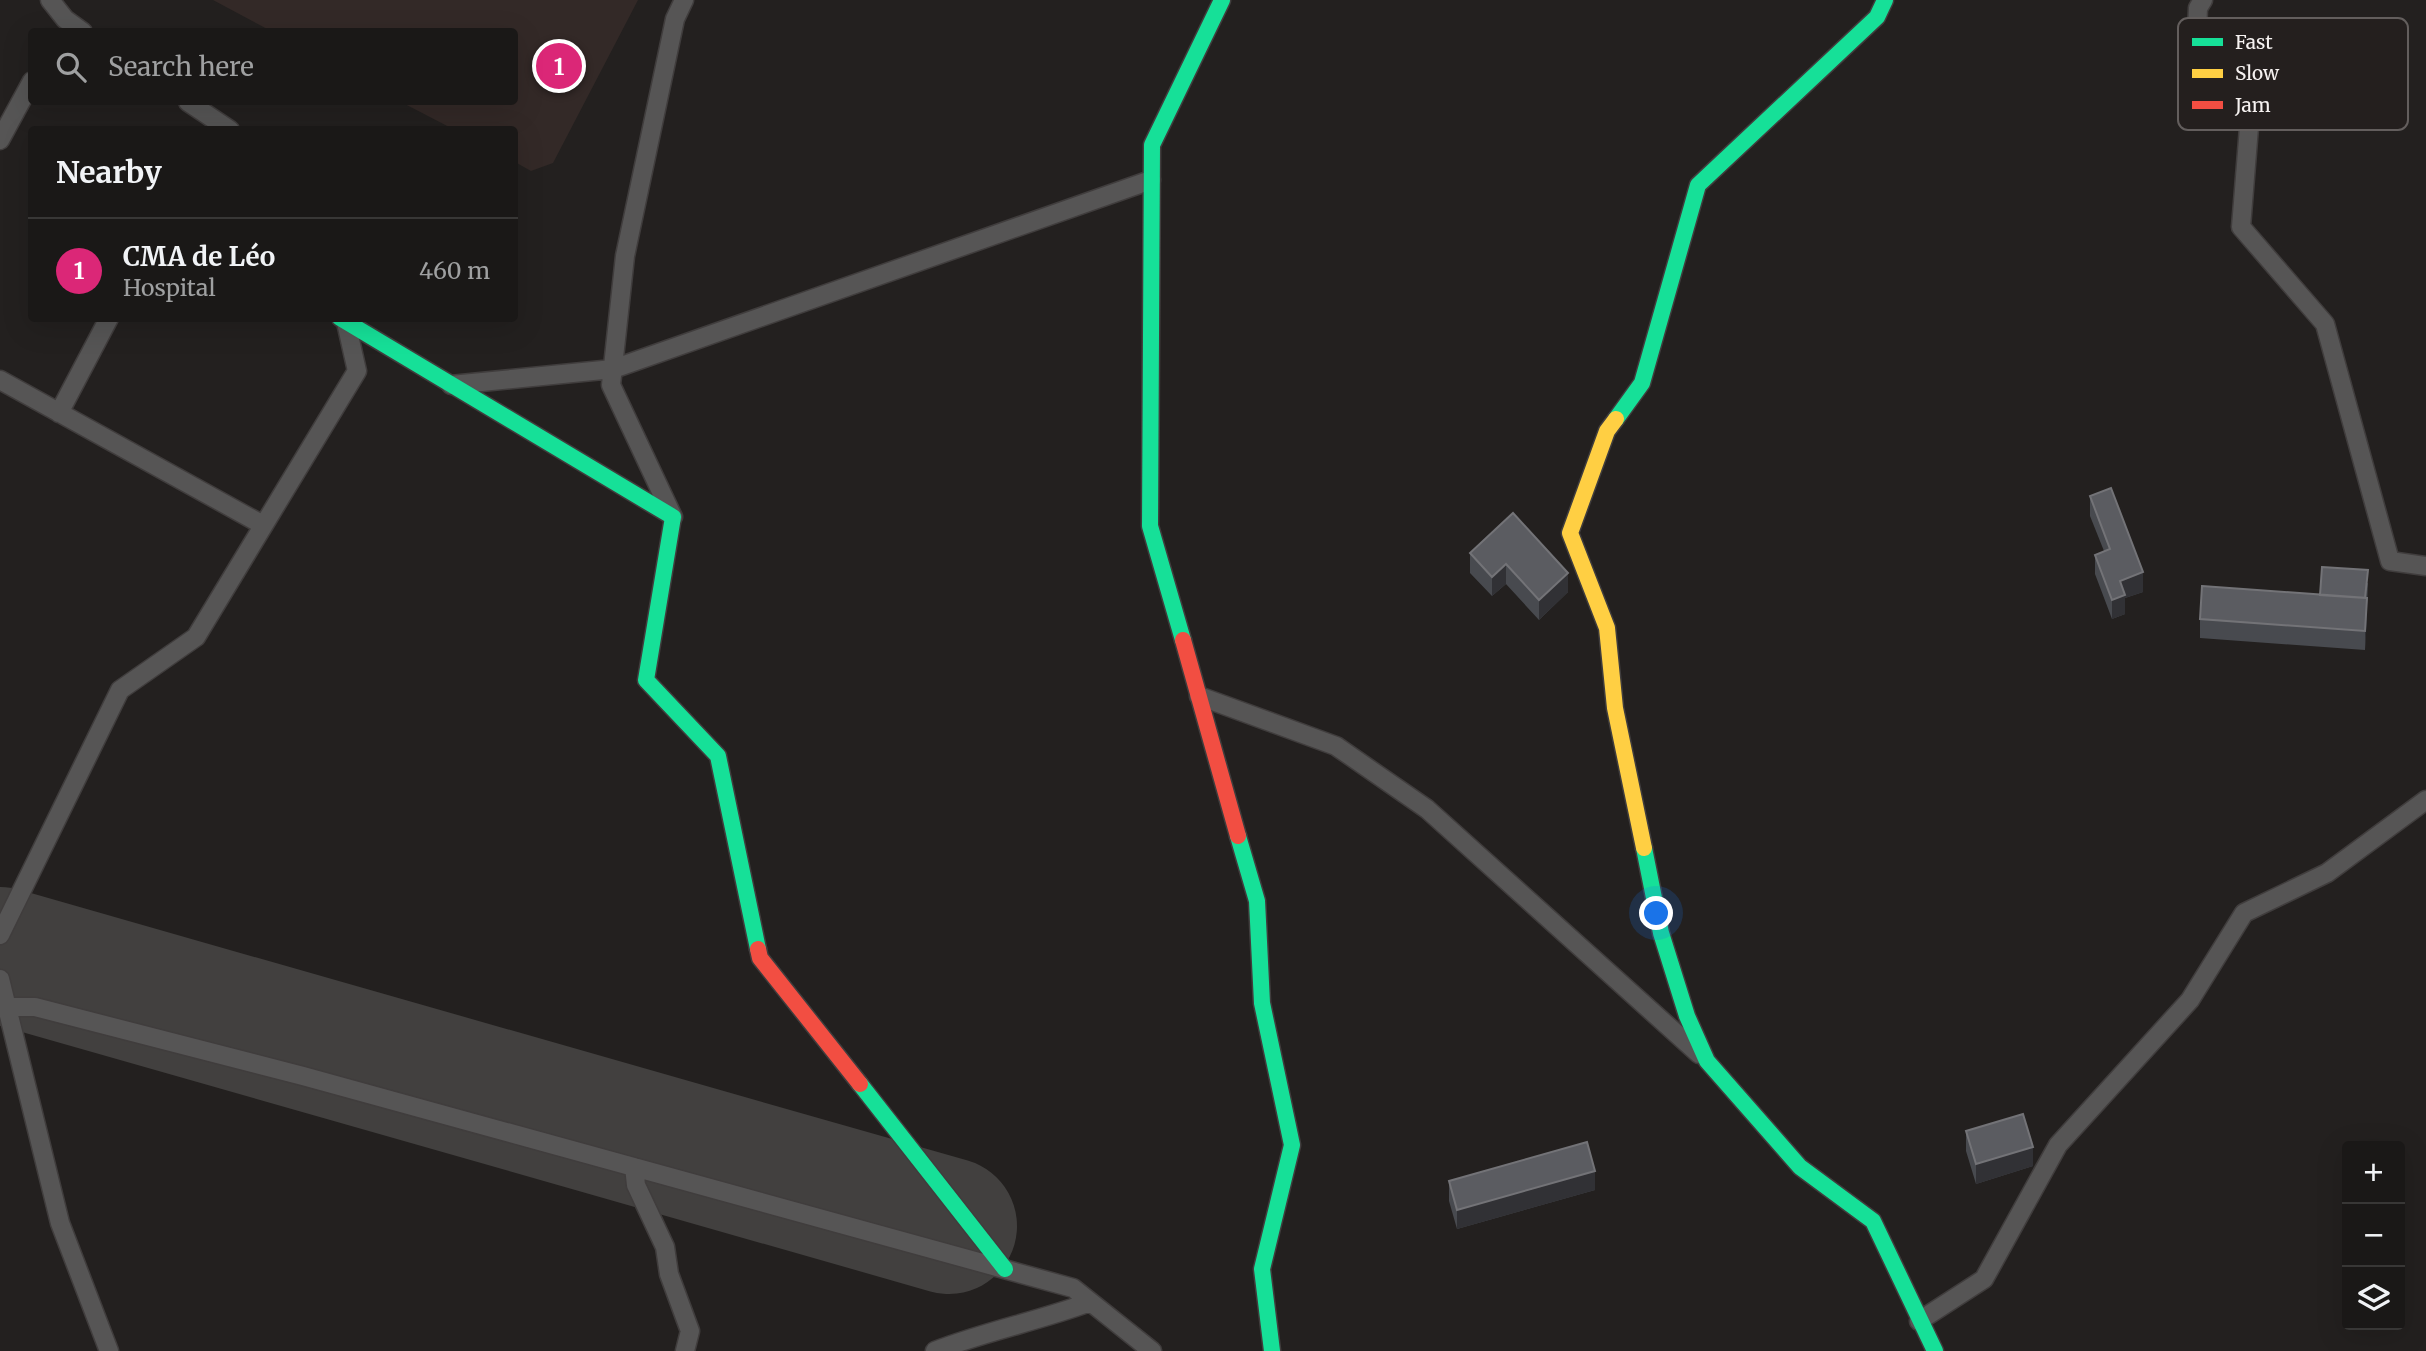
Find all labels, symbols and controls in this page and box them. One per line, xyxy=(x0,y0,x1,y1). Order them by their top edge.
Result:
legend xyxy=(2178,18,2408,130)
search box xyxy=(28,28,518,105)
text: Fast xyxy=(2235,30,2273,54)
pin: 1 xyxy=(536,40,582,92)
icon: search xyxy=(52,48,90,86)
text: Search here xyxy=(108,50,254,83)
text: Slow xyxy=(2235,61,2280,85)
text: Jam xyxy=(2234,93,2271,117)
text: Nearby xyxy=(56,153,162,191)
text: CMA de Léo xyxy=(123,240,275,273)
text: 1 xyxy=(74,256,84,285)
text: 460 m xyxy=(419,256,490,285)
text: Hospital xyxy=(123,273,216,302)
your location xyxy=(1639,896,1673,930)
map controls xyxy=(2342,1141,2405,1330)
button: + xyxy=(2342,1141,2405,1204)
button: − xyxy=(2342,1204,2405,1267)
button: layers xyxy=(2342,1267,2405,1330)

